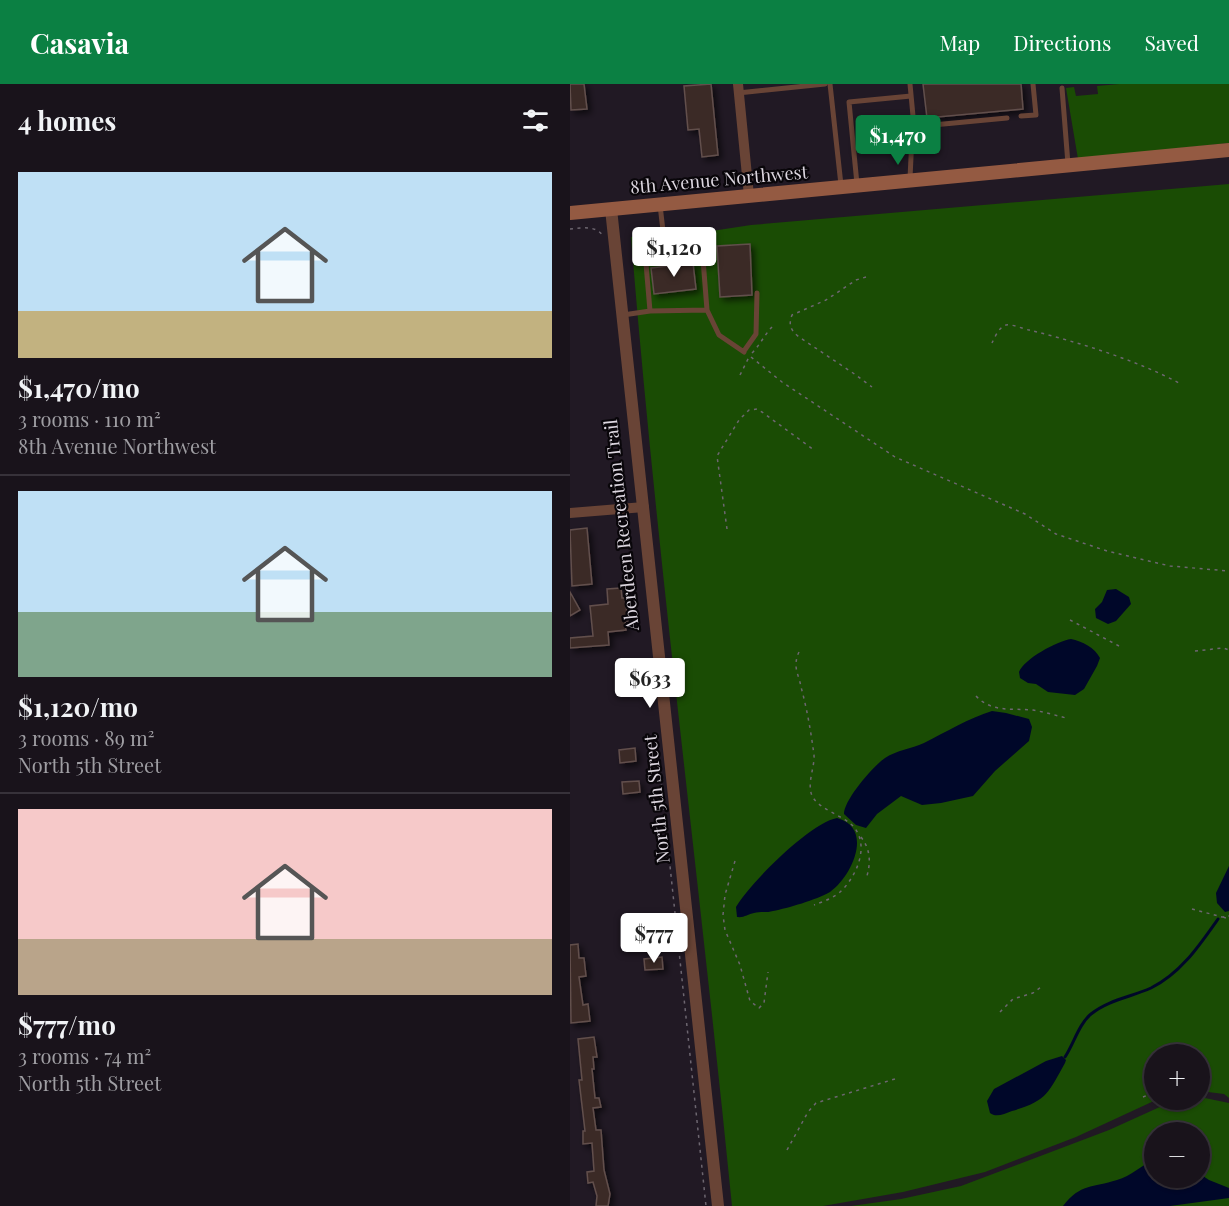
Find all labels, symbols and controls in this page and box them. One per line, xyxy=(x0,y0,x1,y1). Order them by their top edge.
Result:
text: Casavia xyxy=(30,24,129,61)
text: Map xyxy=(939,28,980,56)
text: Directions xyxy=(1013,28,1111,56)
text: Saved xyxy=(1144,28,1199,56)
text: 4 homes xyxy=(18,103,116,138)
icon: filters xyxy=(519,104,552,137)
pin: $1,470 xyxy=(849,115,947,166)
text: $1,470 xyxy=(870,121,926,148)
street label: 8th Avenue Northwest xyxy=(629,159,809,199)
icon: home xyxy=(231,211,339,319)
pin: $1,120 xyxy=(625,227,723,278)
text: $1,120 xyxy=(646,233,702,260)
text: $1,470/mo xyxy=(18,370,140,405)
text: 3 rooms · 110 m² xyxy=(18,405,161,432)
street label: Aberdeen Recreation Trail xyxy=(598,418,644,633)
text: 8th Avenue Northwest xyxy=(18,432,216,459)
icon: home xyxy=(231,530,339,638)
pin: $633 xyxy=(614,658,686,709)
text: $633 xyxy=(629,664,671,691)
text: $1,120/mo xyxy=(18,689,138,724)
text: 3 rooms · 89 m² xyxy=(18,724,154,751)
street label: North 5th Street xyxy=(637,733,675,864)
text: North 5th Street xyxy=(18,751,161,778)
icon: home xyxy=(231,848,339,956)
pin: $777 xyxy=(618,913,690,964)
text: $777 xyxy=(635,919,673,946)
text: $777/mo xyxy=(18,1007,116,1042)
text: 3 rooms · 74 m² xyxy=(18,1042,151,1069)
map controls xyxy=(1144,1044,1210,1188)
button: + xyxy=(1144,1044,1210,1110)
text: North 5th Street xyxy=(18,1069,161,1096)
button: − xyxy=(1144,1122,1210,1188)

